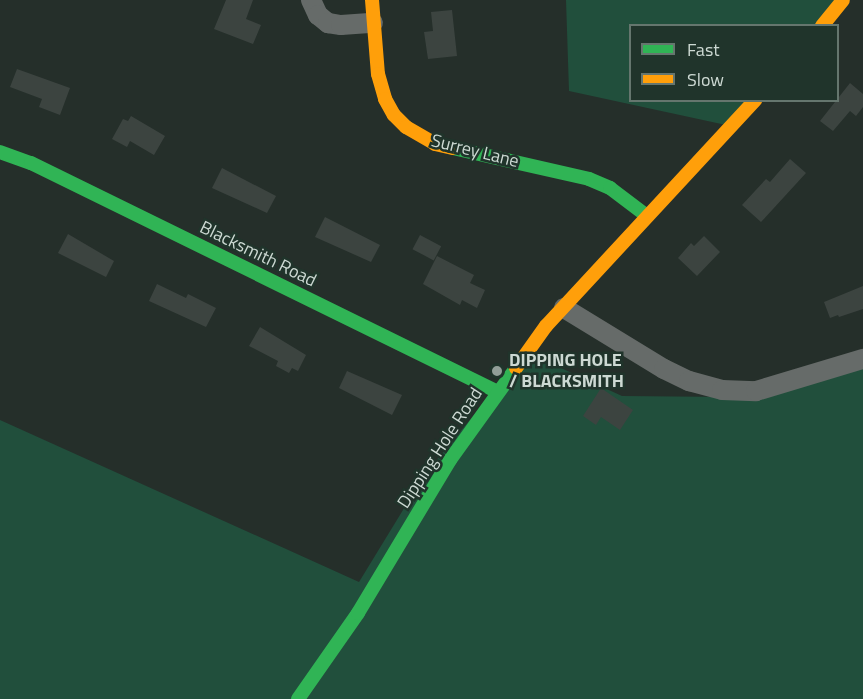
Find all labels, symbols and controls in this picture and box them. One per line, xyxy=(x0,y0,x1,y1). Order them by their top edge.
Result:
legend xyxy=(629,24,839,102)
text: Fast xyxy=(687,36,720,63)
text: Slow xyxy=(687,66,724,93)
street label: Surrey Lane xyxy=(429,130,521,172)
street label: Blacksmith Road xyxy=(196,216,320,292)
place label: DIPPING HOLE / BLACKSMITH xyxy=(509,350,624,392)
marker: DIPPING HOLE / BLACKSMITH xyxy=(490,364,504,378)
street label: Dipping Hole Road xyxy=(393,384,487,512)

